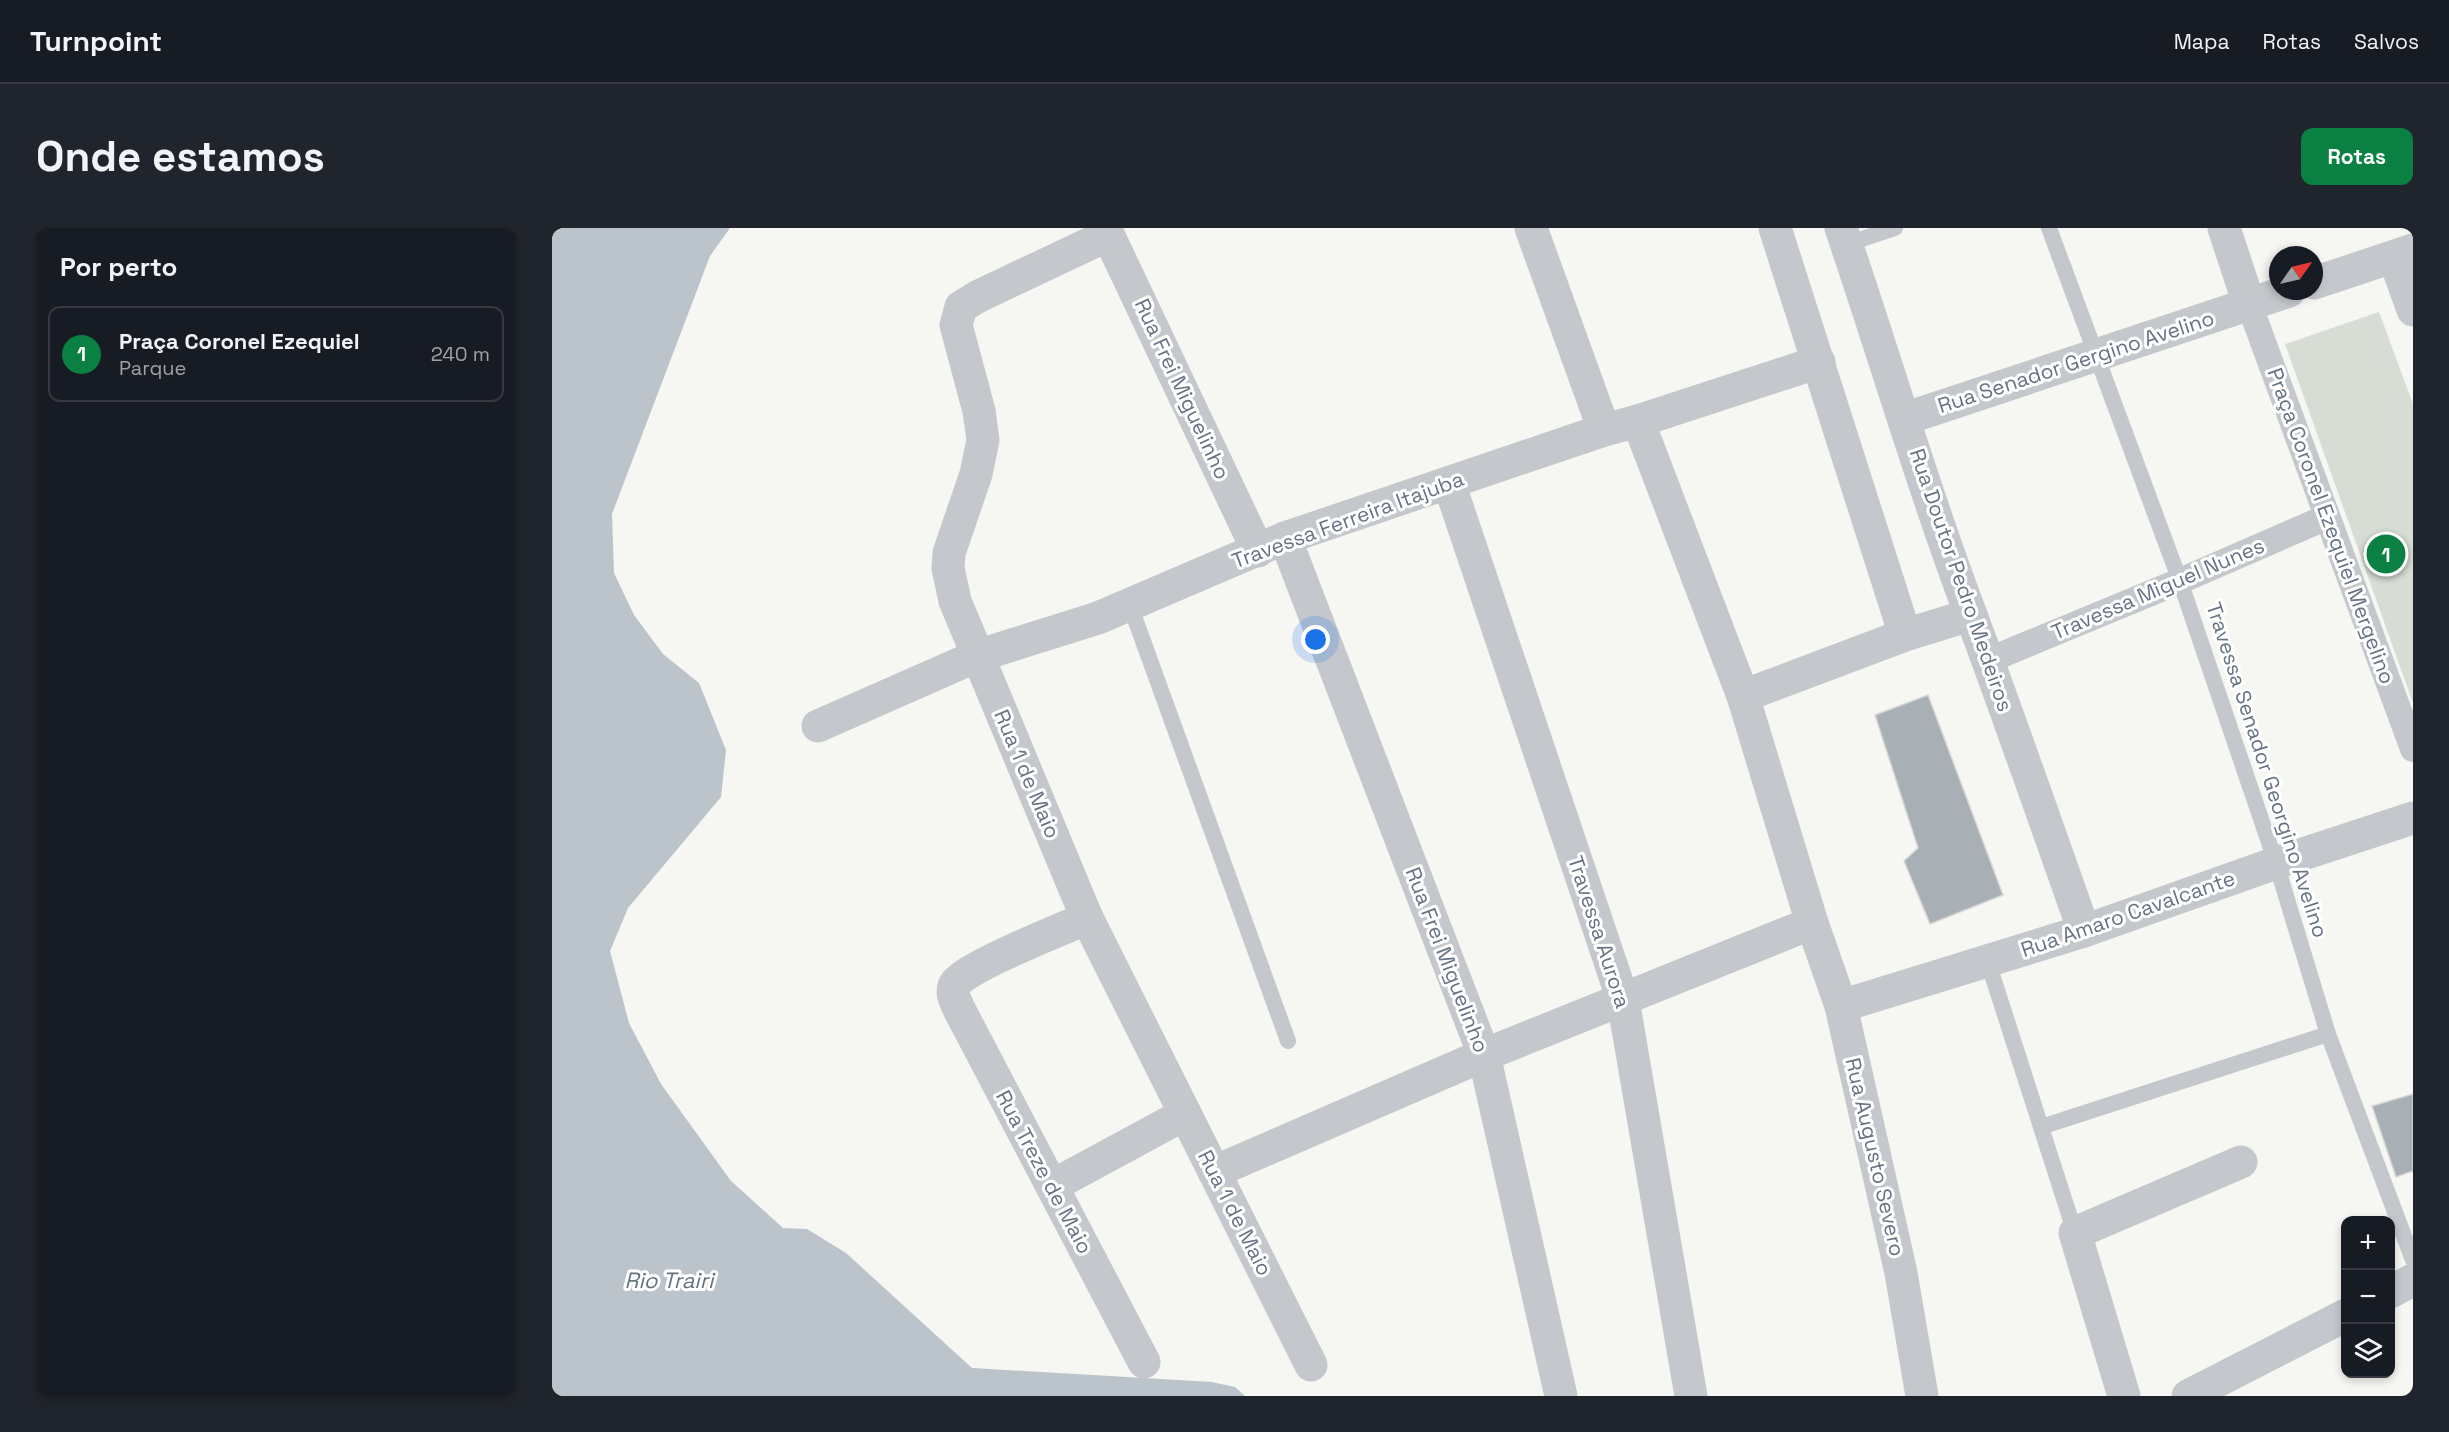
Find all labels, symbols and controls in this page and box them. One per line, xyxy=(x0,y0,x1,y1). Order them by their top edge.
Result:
text: Turnpoint xyxy=(30,23,162,59)
text: Mapa xyxy=(2174,28,2229,55)
text: Rotas xyxy=(2262,28,2321,55)
text: Salvos xyxy=(2354,28,2419,55)
button: Rotas xyxy=(2301,128,2413,185)
text: Onde estamos xyxy=(36,130,325,183)
north arrow xyxy=(2269,246,2323,300)
text: Por perto xyxy=(60,250,177,284)
street label: Rua Frei Miguelinho xyxy=(1129,294,1236,484)
street label: Rua Senador Gergino Avelino xyxy=(1934,304,2217,419)
text: Praça Coronel Ezequiel xyxy=(119,327,360,355)
text: 1 xyxy=(77,341,86,367)
text: 240 m xyxy=(431,341,490,367)
text: Parque xyxy=(119,355,186,381)
street label: Praça Coronel Ezequiel Mergelino xyxy=(2262,364,2401,688)
street label: Rua Doutor Pedro Medeiros xyxy=(1904,445,2019,715)
street label: Travessa Ferreira Itajuba xyxy=(1228,465,1467,574)
street label: Travessa Miguel Nunes xyxy=(2047,531,2268,646)
pin: 1 xyxy=(2366,532,2406,576)
street label: Travessa Senador Georgino Avelino xyxy=(2200,599,2335,941)
your location xyxy=(1301,625,1330,654)
street label: Rua 1 de Maio xyxy=(988,705,1067,842)
street label: Travessa Aurora xyxy=(1562,852,1637,1011)
street label: Rua Frei Miguelinho xyxy=(1400,863,1495,1056)
street label: Rua Amaro Cavalcante xyxy=(2017,864,2238,963)
street label: Rua Augusto Severo xyxy=(1840,1055,1911,1259)
street label: Rua Treze de Maio xyxy=(990,1085,1099,1258)
street label: Rua 1 de Maio xyxy=(1192,1145,1279,1280)
map controls xyxy=(2341,1216,2395,1378)
button: + xyxy=(2341,1216,2395,1270)
water label: Rio Trairi xyxy=(625,1266,716,1294)
button: − xyxy=(2341,1270,2395,1324)
button: layers xyxy=(2341,1324,2395,1378)

